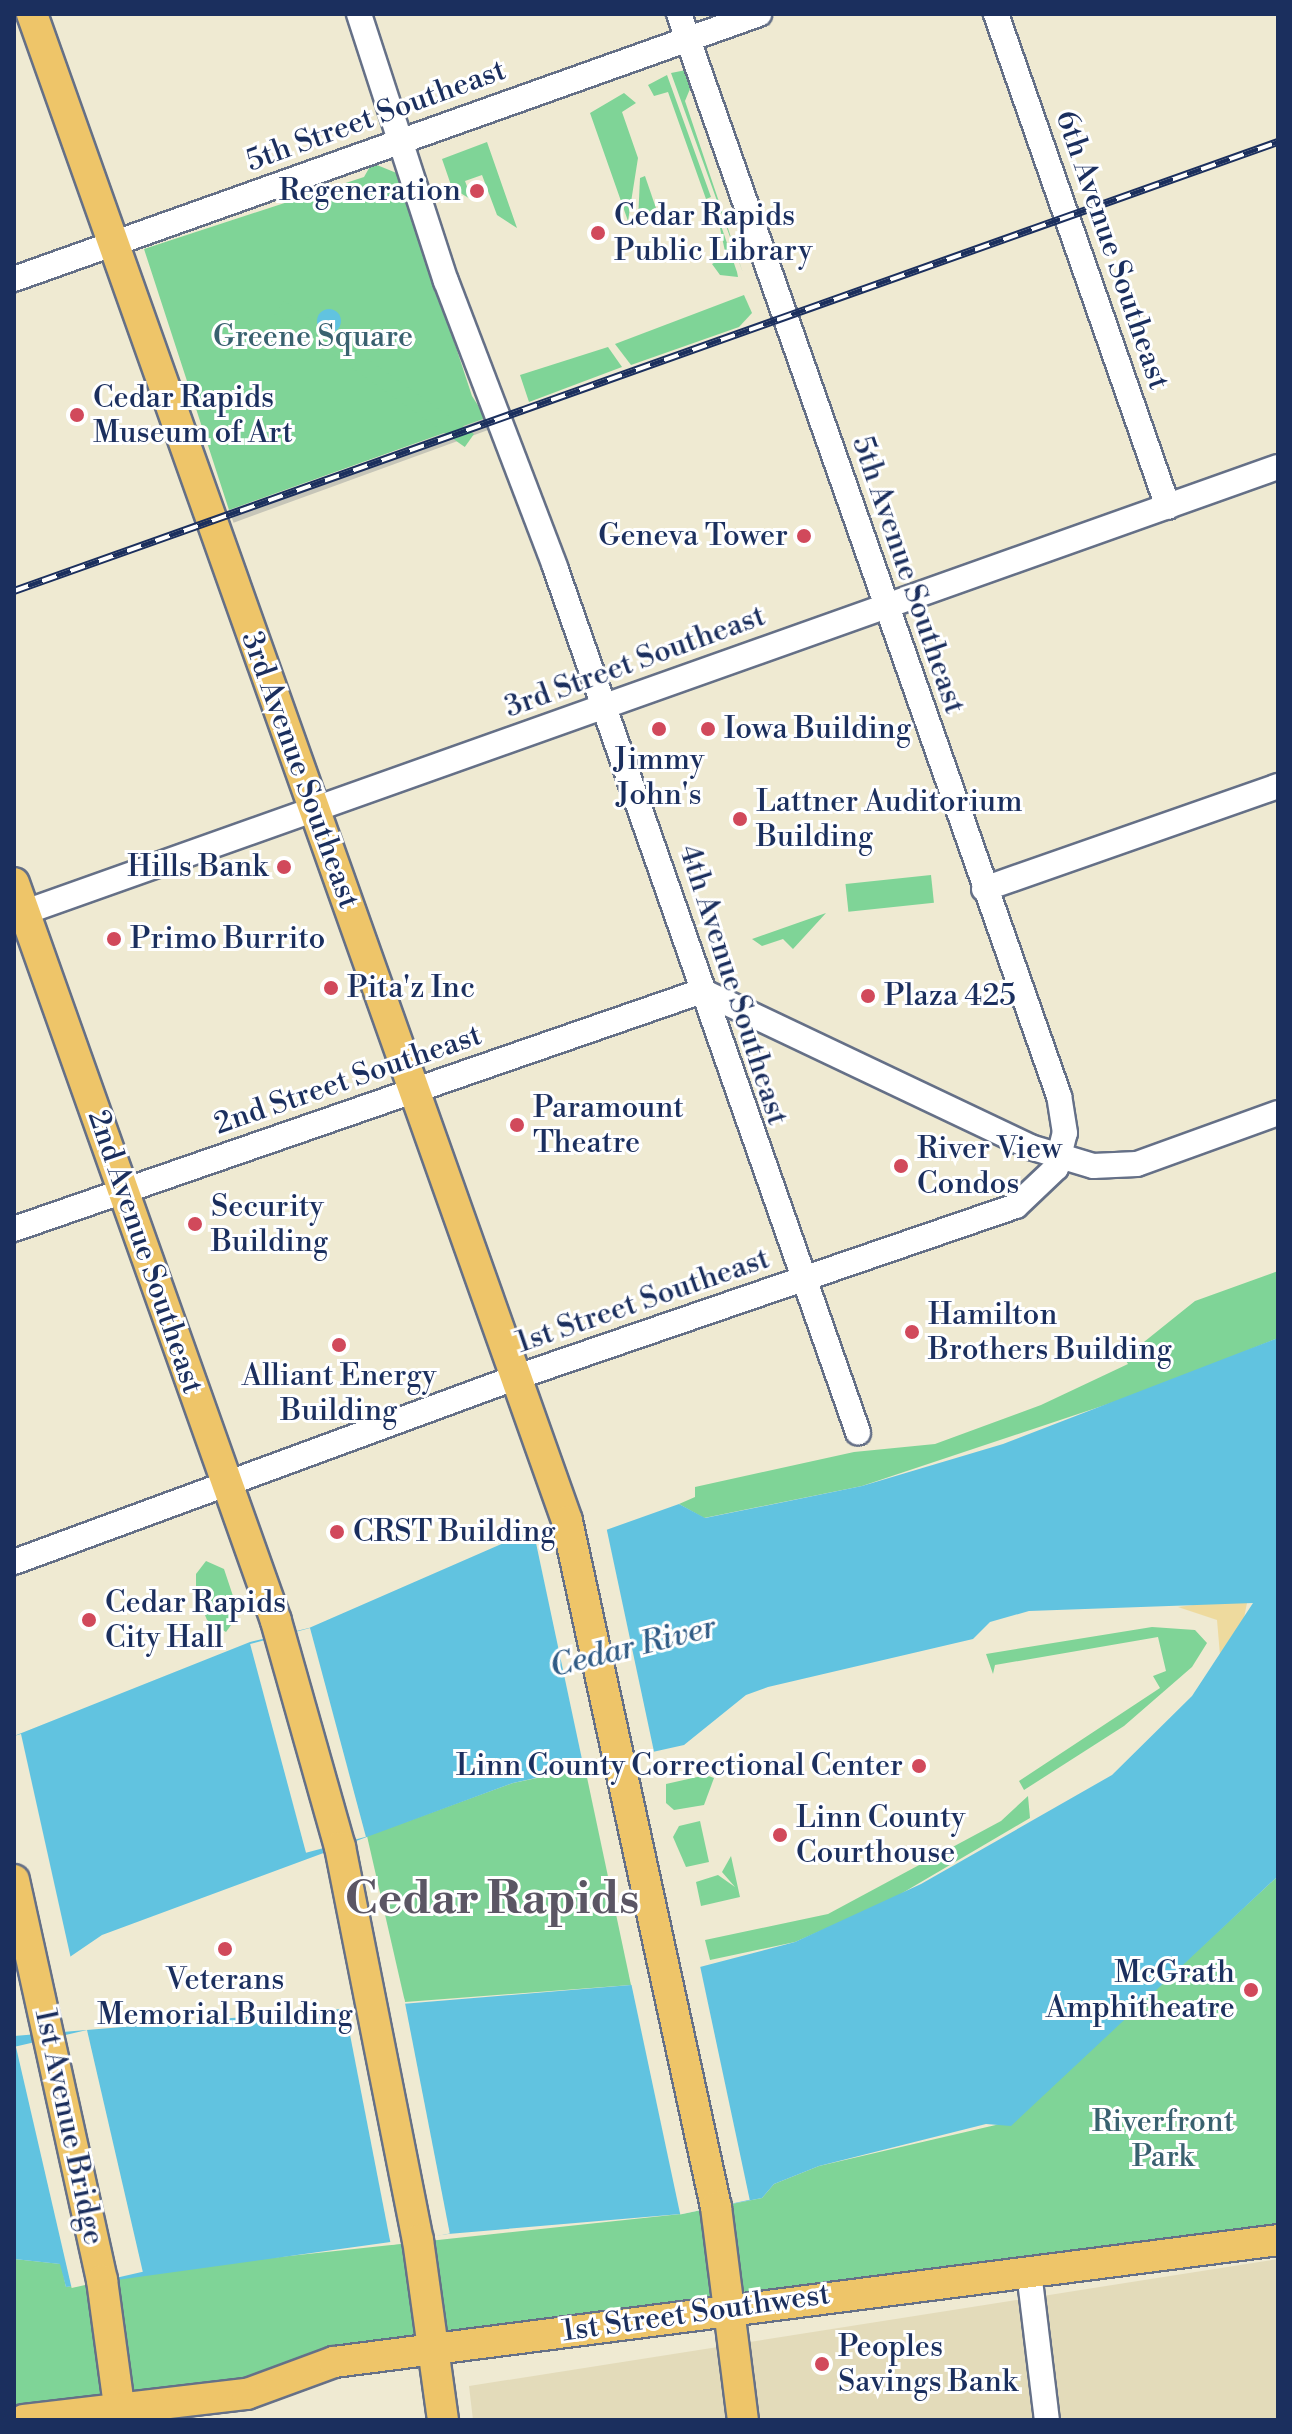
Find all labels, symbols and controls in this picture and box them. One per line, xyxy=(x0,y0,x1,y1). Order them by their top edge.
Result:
street label: 5th Street Southeast xyxy=(241,52,511,180)
street label: 6th Avenue Southeast xyxy=(1047,106,1177,394)
place label: Regeneration xyxy=(279,173,461,209)
marker: Regeneration xyxy=(468,182,486,200)
place label: Cedar Rapids Public Library xyxy=(614,198,813,268)
marker: Cedar Rapids Public Library xyxy=(589,224,607,242)
park label: Greene Square xyxy=(213,319,413,355)
place label: Cedar Rapids Museum of Art xyxy=(93,380,293,450)
marker: Cedar Rapids Museum of Art xyxy=(68,406,86,424)
street label: 5th Avenue Southeast xyxy=(844,432,972,718)
place label: Geneva Tower xyxy=(598,518,788,554)
marker: Geneva Tower xyxy=(795,527,813,545)
street label: 3rd Street Southeast xyxy=(500,598,770,726)
street label: 3rd Avenue Southeast xyxy=(233,627,367,913)
place label: Iowa Building xyxy=(724,711,911,747)
marker: Jimmy John's xyxy=(650,720,668,738)
marker: Iowa Building xyxy=(699,720,717,738)
place label: Jimmy John's xyxy=(614,742,704,812)
place label: Lattner Auditorium Building xyxy=(756,784,1022,854)
marker: Lattner Auditorium Building xyxy=(731,810,749,828)
street label: 4th Avenue Southeast xyxy=(671,840,795,1130)
place label: Hills Bank xyxy=(127,849,268,885)
marker: Hills Bank xyxy=(275,858,293,876)
place label: Primo Burrito xyxy=(130,921,325,957)
marker: Primo Burrito xyxy=(105,930,123,948)
place label: Pita'z Inc xyxy=(347,970,475,1006)
place label: Plaza 425 xyxy=(884,978,1016,1014)
marker: Pita'z Inc xyxy=(322,979,340,997)
marker: Plaza 425 xyxy=(859,987,877,1005)
street label: 2nd Street Southeast xyxy=(210,1017,486,1143)
place label: Paramount Theatre xyxy=(533,1090,684,1160)
street label: 2nd Avenue Southeast xyxy=(80,1105,210,1399)
marker: Paramount Theatre xyxy=(508,1116,526,1134)
place label: River View Condos xyxy=(917,1131,1062,1202)
marker: River View Condos xyxy=(892,1157,910,1175)
place label: Security Building xyxy=(211,1189,328,1260)
marker: Security Building xyxy=(186,1215,204,1233)
street label: 1st Street Southeast xyxy=(512,1241,774,1361)
place label: Hamilton Brothers Building xyxy=(928,1297,1172,1368)
marker: Hamilton Brothers Building xyxy=(903,1323,921,1341)
marker: Alliant Energy Building xyxy=(330,1336,348,1354)
place label: Alliant Energy Building xyxy=(242,1358,436,1428)
place label: CRST Building xyxy=(353,1514,556,1550)
marker: CRST Building xyxy=(328,1523,346,1541)
place label: Cedar Rapids City Hall xyxy=(105,1585,286,1656)
water label: Cedar River xyxy=(546,1608,720,1686)
marker: Cedar Rapids City Hall xyxy=(80,1611,98,1629)
place label: Linn County Correctional Center xyxy=(456,1748,903,1784)
marker: Linn County Correctional Center xyxy=(910,1757,928,1775)
place label: Linn County Courthouse xyxy=(796,1800,965,1870)
marker: Linn County Courthouse xyxy=(771,1826,789,1844)
district label: Cedar Rapids xyxy=(345,1871,639,1927)
marker: Veterans Memorial Building xyxy=(216,1940,234,1958)
place label: McGrath Amphitheatre xyxy=(1046,1955,1235,2026)
place label: Veterans Memorial Building xyxy=(97,1962,353,2032)
marker: McGrath Amphitheatre xyxy=(1242,1981,1260,1999)
street label: 1st Avenue Bridge xyxy=(26,2006,112,2248)
park label: Riverfront Park xyxy=(1092,2104,1234,2174)
street label: 1st Street Southwest xyxy=(560,2276,832,2350)
place label: Peoples Savings Bank xyxy=(838,2329,1018,2400)
marker: Peoples Savings Bank xyxy=(813,2355,831,2373)

